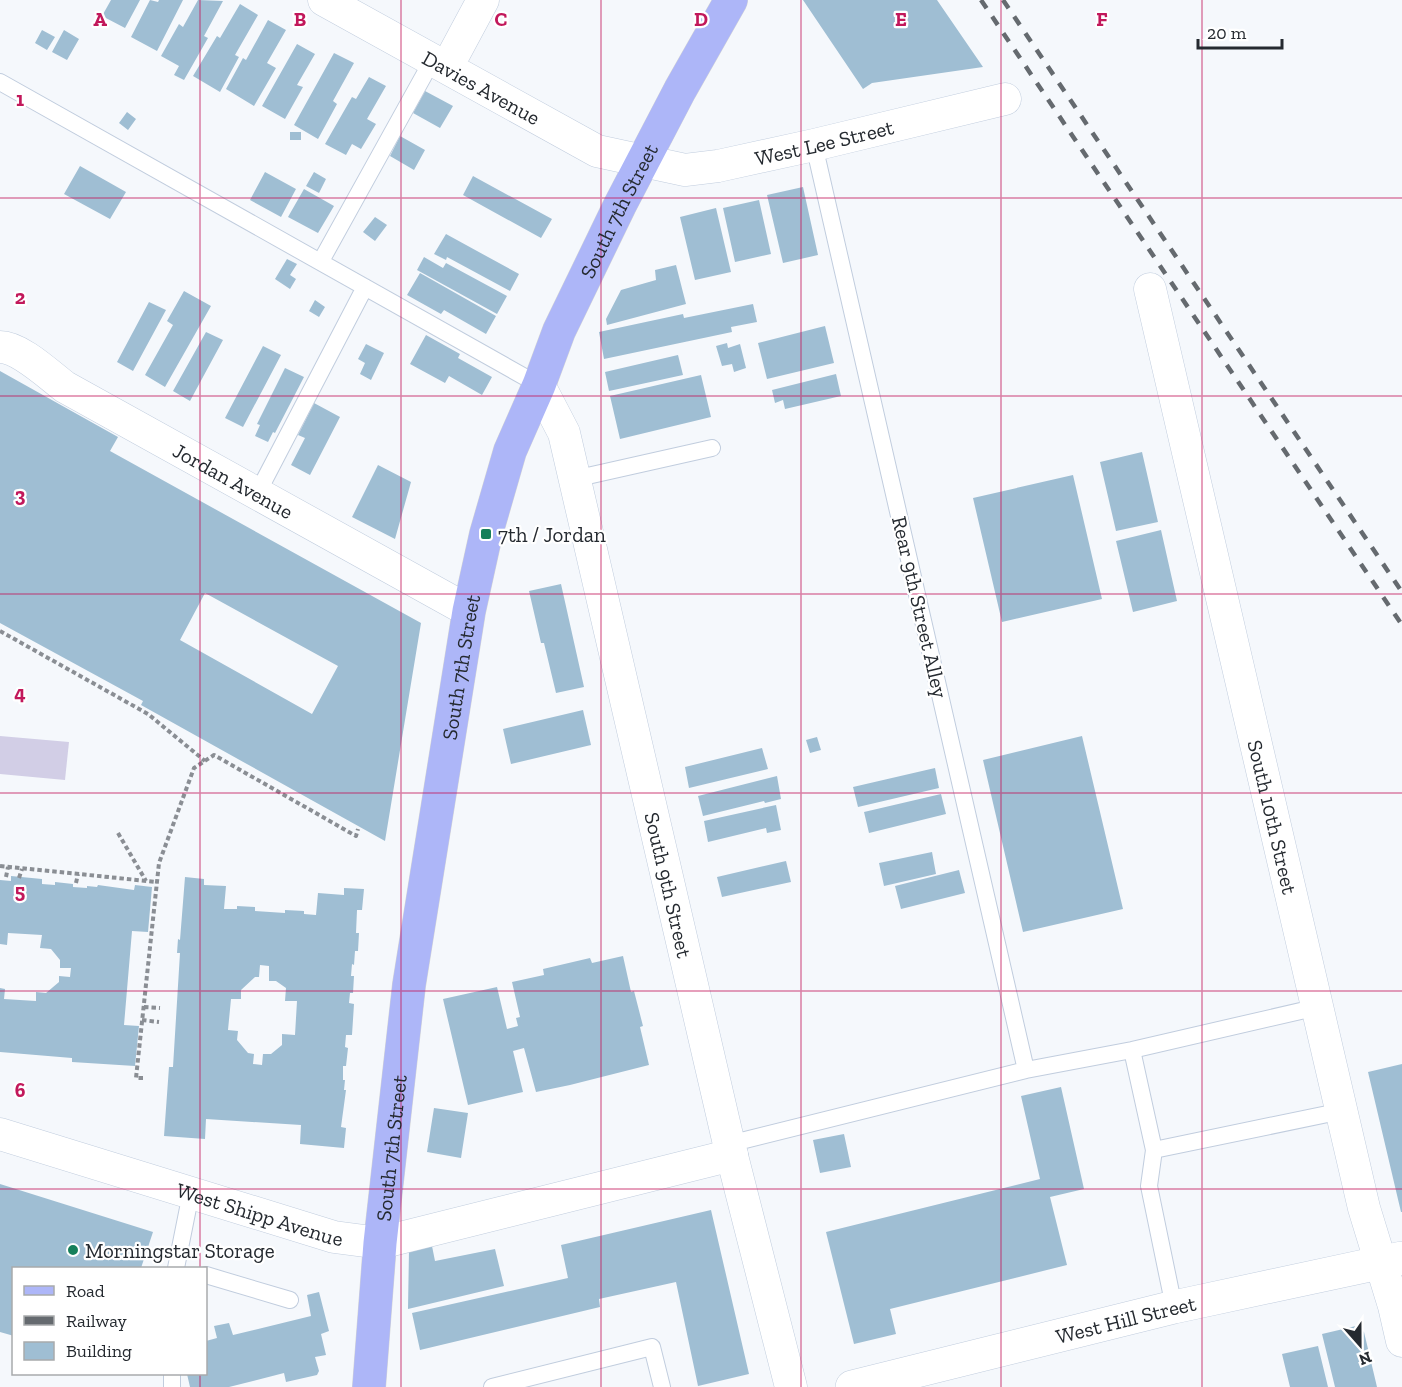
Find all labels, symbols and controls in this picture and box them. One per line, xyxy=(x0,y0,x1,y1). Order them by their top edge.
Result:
text: A xyxy=(93,7,107,31)
text: B xyxy=(294,7,306,31)
text: C xyxy=(495,7,508,31)
text: D xyxy=(694,7,708,31)
text: E xyxy=(895,7,907,31)
text: F xyxy=(1096,7,1108,31)
scale bar xyxy=(1198,12,1282,50)
text: 20 m xyxy=(1207,22,1247,44)
street label: Davies Avenue xyxy=(418,45,545,130)
text: 1 xyxy=(16,87,24,111)
street label: West Lee Street xyxy=(752,114,896,170)
street label: South 7th Street xyxy=(574,139,663,282)
text: 2 xyxy=(15,285,26,309)
street label: Jordan Avenue xyxy=(169,437,298,524)
text: 3 xyxy=(15,483,26,507)
street label: Rear 9th Street Alley xyxy=(887,514,953,701)
place label: 7th / Jordan xyxy=(498,522,606,547)
marker: 7th / Jordan xyxy=(479,527,493,541)
street label: South 7th Street xyxy=(436,592,485,742)
text: 4 xyxy=(14,681,26,705)
street label: South 10th Street xyxy=(1243,737,1303,897)
street label: South 9th Street xyxy=(640,810,698,960)
text: 5 xyxy=(15,879,25,903)
street label: South 7th Street xyxy=(370,1073,411,1223)
text: 6 xyxy=(15,1078,26,1102)
street label: West Shipp Avenue xyxy=(174,1177,345,1251)
place label: Morningstar Storage xyxy=(85,1238,275,1263)
marker: Morningstar Storage xyxy=(66,1243,80,1257)
legend xyxy=(12,1267,207,1375)
text: Road xyxy=(66,1280,105,1302)
street label: West Hill Street xyxy=(1053,1290,1198,1348)
text: Railway xyxy=(66,1310,128,1332)
north arrow xyxy=(1330,1315,1390,1375)
text: Building xyxy=(66,1340,132,1362)
text: N xyxy=(1356,1347,1374,1370)

